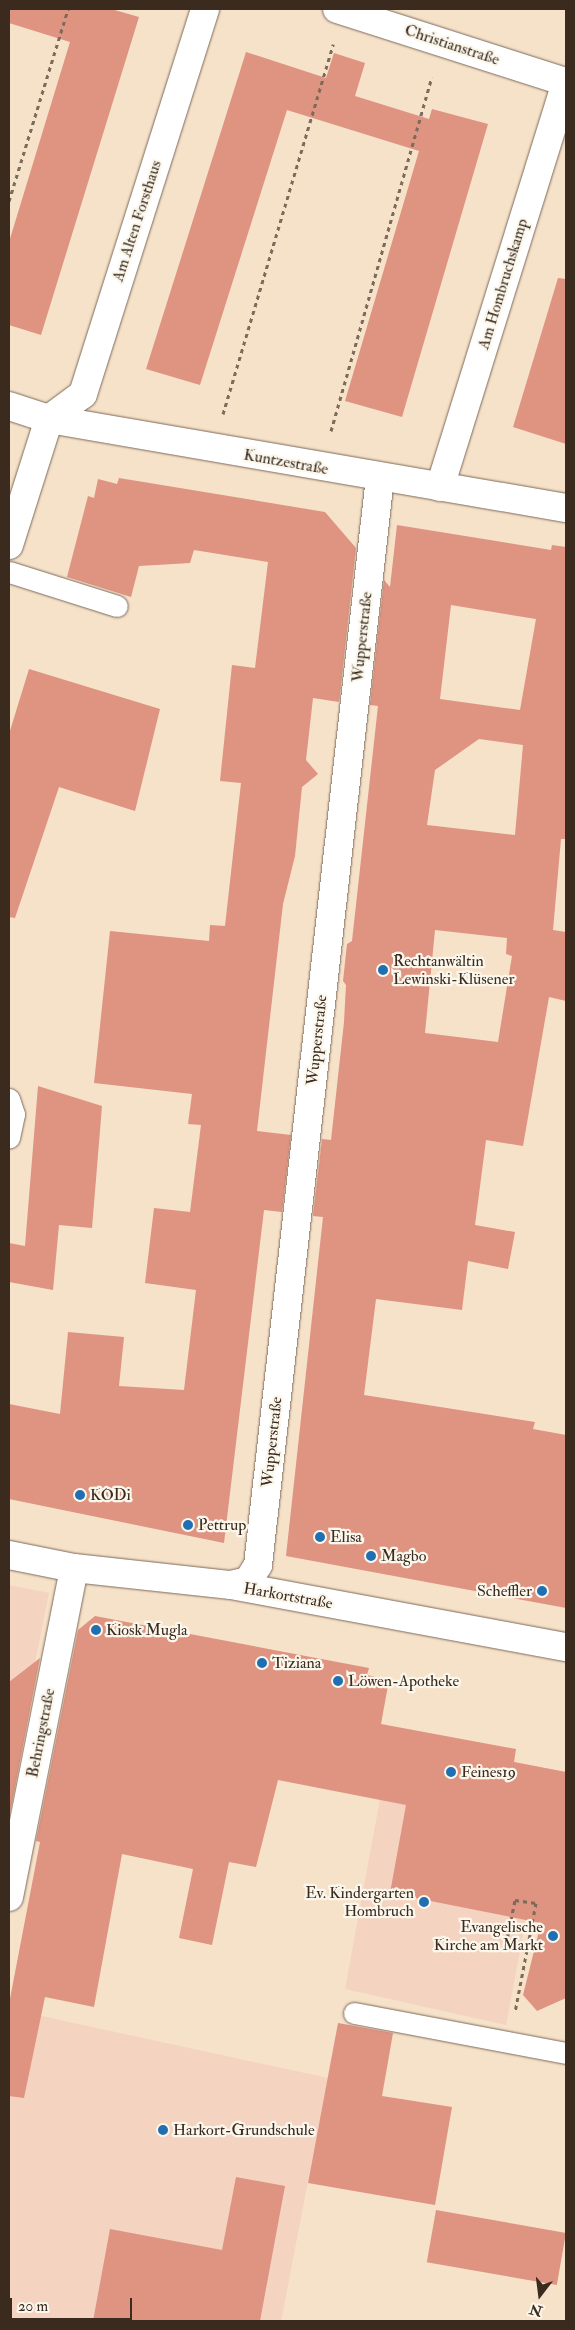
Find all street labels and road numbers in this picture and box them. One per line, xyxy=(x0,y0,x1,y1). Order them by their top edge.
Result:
street label: Christianstraße xyxy=(402,21,502,69)
street label: Am Alten Forsthaus xyxy=(108,158,166,284)
street label: Am Hombruchskamp xyxy=(474,216,532,352)
street label: Kuntzestraße xyxy=(242,445,330,479)
street label: Wupperstraße xyxy=(348,591,376,683)
street label: Wupperstraße xyxy=(303,994,331,1086)
street label: Wupperstraße xyxy=(258,1396,286,1488)
street label: Harkortstraße xyxy=(242,1579,334,1613)
street label: Behringstraße xyxy=(23,1687,59,1779)

